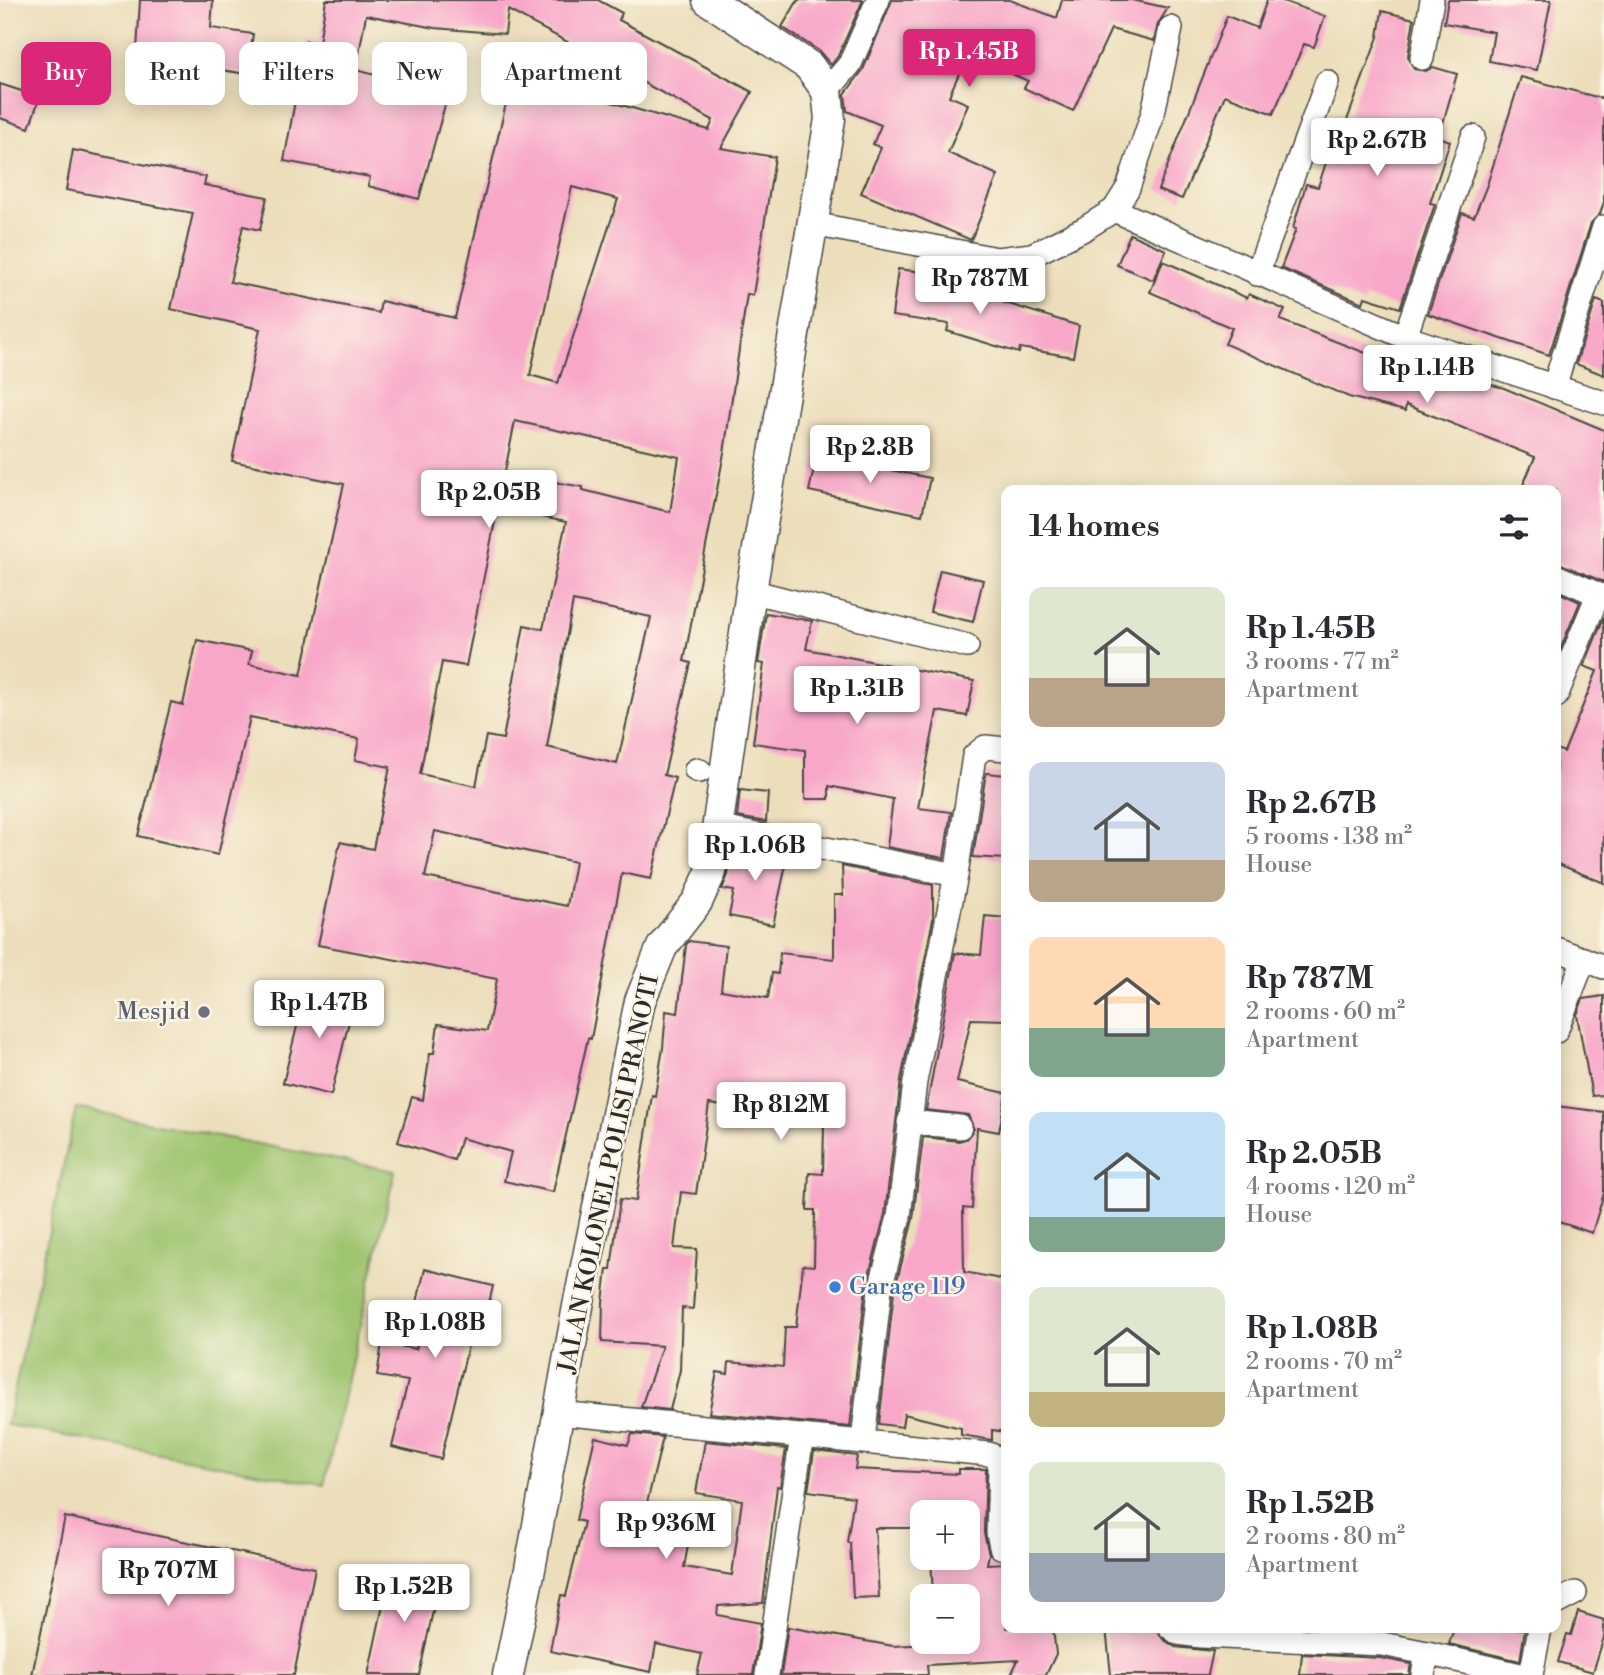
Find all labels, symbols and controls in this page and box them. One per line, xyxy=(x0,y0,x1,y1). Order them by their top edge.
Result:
pin: Rp 1.45B xyxy=(897,29,1041,89)
text: Rp 1.45B xyxy=(919,38,1019,66)
chip: Buy xyxy=(21,42,111,105)
chip: Rent xyxy=(125,42,225,105)
chip: Filters xyxy=(239,42,358,105)
chip: New xyxy=(372,42,467,105)
chip: Apartment xyxy=(481,42,647,105)
pin: Rp 2.67B xyxy=(1305,118,1449,178)
text: Rp 2.67B xyxy=(1327,127,1427,155)
pin: Rp 787M xyxy=(915,256,1045,316)
text: Rp 787M xyxy=(931,265,1029,293)
pin: Rp 1.14B xyxy=(1355,346,1499,405)
text: Rp 1.14B xyxy=(1379,354,1475,382)
pin: Rp 2.8B xyxy=(805,426,935,485)
text: Rp 2.8B xyxy=(826,434,914,462)
pin: Rp 2.05B xyxy=(417,470,561,530)
text: Rp 2.05B xyxy=(437,479,541,507)
text: 14 homes xyxy=(1029,508,1160,546)
icon: filters xyxy=(1495,508,1533,546)
text: Rp 1.45B xyxy=(1246,610,1376,648)
icon: home xyxy=(1085,615,1169,699)
text: 3 rooms · 77 m² xyxy=(1246,648,1399,676)
pin: Rp 1.31B xyxy=(785,666,929,726)
text: Rp 1.31B xyxy=(810,675,904,703)
text: Apartment xyxy=(1246,676,1359,704)
text: Rp 2.67B xyxy=(1246,785,1377,823)
icon: home xyxy=(1085,790,1169,874)
text: 5 rooms · 138 m² xyxy=(1246,823,1412,851)
pin: Rp 1.06B xyxy=(683,824,827,883)
text: Rp 1.06B xyxy=(704,832,806,860)
text: House xyxy=(1246,851,1312,879)
text: Rp 787M xyxy=(1246,960,1373,998)
icon: home xyxy=(1085,965,1169,1049)
street label: JALAN KOLONEL POLISI PRANOTI xyxy=(552,972,666,1377)
pin: Rp 1.47B xyxy=(247,981,391,1040)
text: Rp 1.47B xyxy=(270,989,368,1017)
place label: Mesjid xyxy=(117,997,190,1027)
text: 2 rooms · 60 m² xyxy=(1246,998,1405,1026)
marker: Mesjid xyxy=(196,1004,212,1020)
text: Apartment xyxy=(1246,1026,1359,1054)
pin: Rp 812M xyxy=(716,1082,846,1142)
text: Rp 812M xyxy=(733,1091,829,1119)
text: Rp 2.05B xyxy=(1246,1135,1382,1173)
icon: home xyxy=(1085,1140,1169,1224)
text: 4 rooms · 120 m² xyxy=(1246,1173,1415,1201)
text: House xyxy=(1246,1201,1312,1229)
place label: Garage 119 xyxy=(849,1272,966,1302)
marker: Garage 119 xyxy=(827,1279,843,1295)
pin: Rp 1.08B xyxy=(363,1300,507,1360)
text: Rp 1.08B xyxy=(384,1309,486,1337)
text: Rp 1.08B xyxy=(1246,1310,1378,1348)
icon: home xyxy=(1085,1315,1169,1399)
text: 2 rooms · 70 m² xyxy=(1246,1348,1402,1376)
text: Apartment xyxy=(1246,1376,1359,1404)
text: Rp 1.52B xyxy=(1246,1485,1375,1523)
icon: home xyxy=(1085,1490,1169,1574)
map controls xyxy=(910,1500,980,1654)
button: + xyxy=(910,1500,980,1570)
pin: Rp 936M xyxy=(601,1502,731,1561)
text: Rp 936M xyxy=(616,1510,716,1538)
text: 2 rooms · 80 m² xyxy=(1246,1523,1405,1551)
pin: Rp 707M xyxy=(103,1548,233,1608)
text: Apartment xyxy=(1246,1551,1359,1579)
text: Rp 707M xyxy=(118,1557,218,1585)
pin: Rp 1.52B xyxy=(332,1564,476,1624)
text: Rp 1.52B xyxy=(355,1573,453,1601)
button: − xyxy=(910,1584,980,1654)

